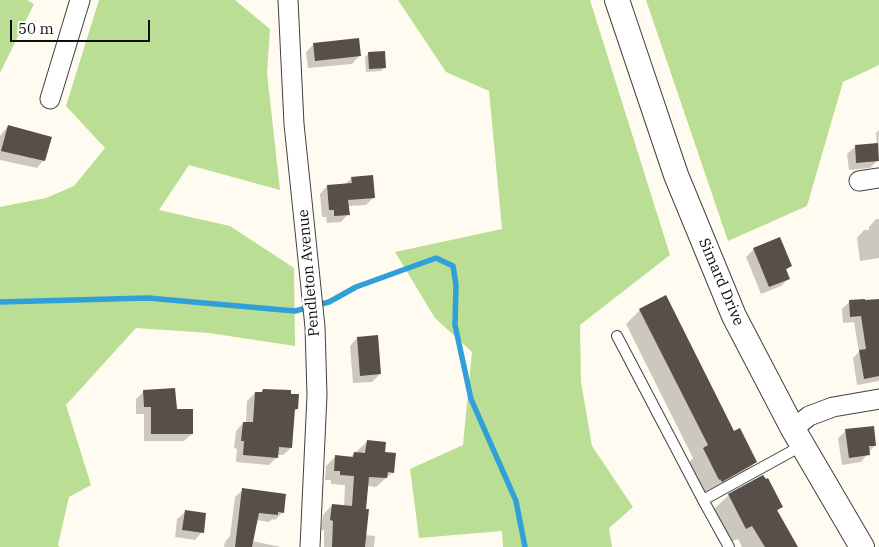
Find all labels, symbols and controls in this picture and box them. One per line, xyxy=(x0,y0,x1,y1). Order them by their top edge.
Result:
scale bar xyxy=(12,10,152,42)
text: 50 m xyxy=(18,19,54,38)
street label: Pendleton Avenue xyxy=(294,209,324,337)
street label: Simard Drive xyxy=(695,236,747,328)

